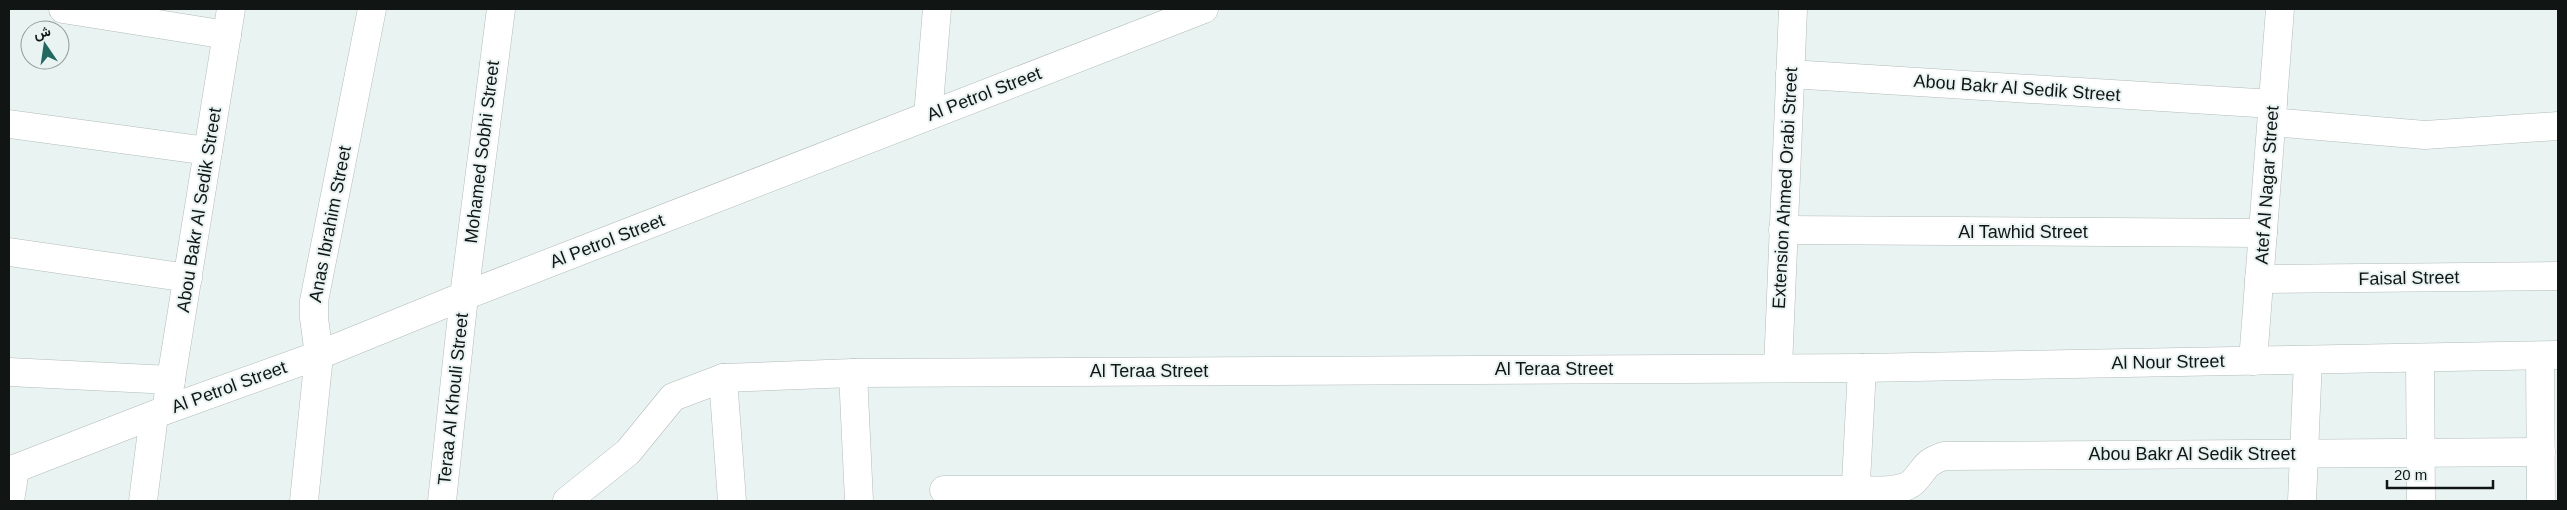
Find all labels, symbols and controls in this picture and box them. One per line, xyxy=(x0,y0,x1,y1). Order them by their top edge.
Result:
north arrow xyxy=(20,20,70,70)
text: ش xyxy=(32,23,52,43)
street label: Mohamed Sobhi Street xyxy=(461,59,503,245)
street label: Al Petrol Street xyxy=(924,63,1044,125)
street label: Extension Ahmed Orabi Street xyxy=(1769,67,1801,309)
street label: Abou Bakr Al Sedik Street xyxy=(1913,71,2121,105)
street label: Atef Al Nagar Street xyxy=(2251,105,2283,265)
street label: Abou Bakr Al Sedik Street xyxy=(173,106,225,314)
street label: Anas Ibrahim Street xyxy=(305,144,355,304)
street label: Al Petrol Street xyxy=(547,210,667,272)
street label: Al Tawhid Street xyxy=(1958,222,2088,242)
street label: Faisal Street xyxy=(2358,267,2460,289)
street label: Teraa Al Khouli Street xyxy=(434,312,472,486)
street label: Al Nour Street xyxy=(2111,351,2225,373)
street label: Al Petrol Street xyxy=(169,357,289,417)
street label: Al Teraa Street xyxy=(1495,359,1613,379)
street label: Al Teraa Street xyxy=(1090,361,1208,381)
street label: Abou Bakr Al Sedik Street xyxy=(2088,444,2296,464)
scale bar xyxy=(2387,458,2493,490)
text: 20 m xyxy=(2394,466,2427,483)

